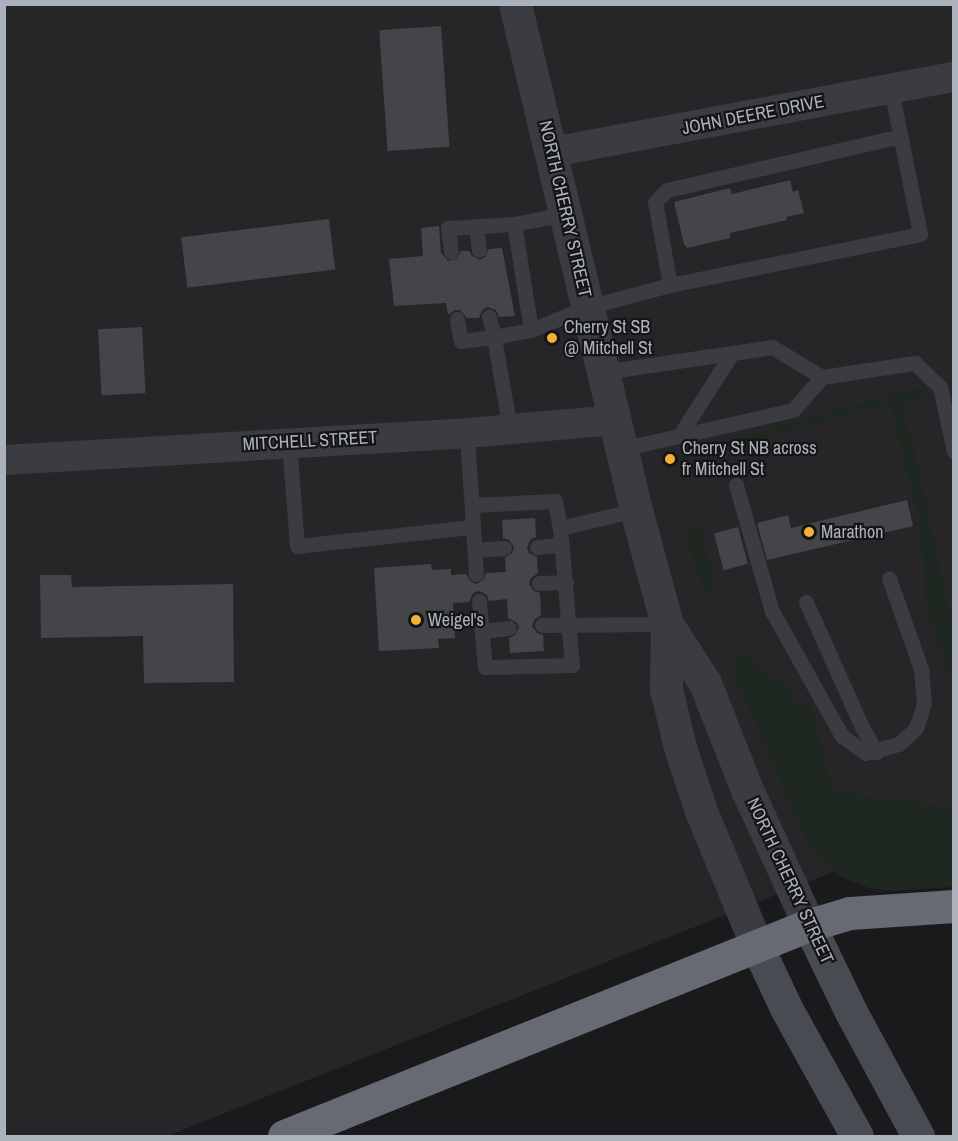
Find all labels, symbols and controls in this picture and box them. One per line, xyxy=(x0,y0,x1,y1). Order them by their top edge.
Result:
street label: JOHN DEERE DRIVE xyxy=(680,91,826,139)
street label: NORTH CHERRY STREET xyxy=(534,119,596,299)
place label: Cherry St SB @ Mitchell St xyxy=(564,317,652,360)
marker: Cherry St SB @ Mitchell St xyxy=(545,331,559,345)
street label: MITCHELL STREET xyxy=(242,427,378,455)
place label: Cherry St NB across fr Mitchell St xyxy=(682,438,817,480)
marker: Cherry St NB across fr Mitchell St xyxy=(663,452,677,466)
place label: Marathon xyxy=(821,521,883,543)
marker: Marathon xyxy=(802,525,816,539)
place label: Weigel's xyxy=(428,609,484,631)
marker: Weigel's xyxy=(409,613,423,627)
street label: NORTH CHERRY STREET xyxy=(742,795,838,967)

